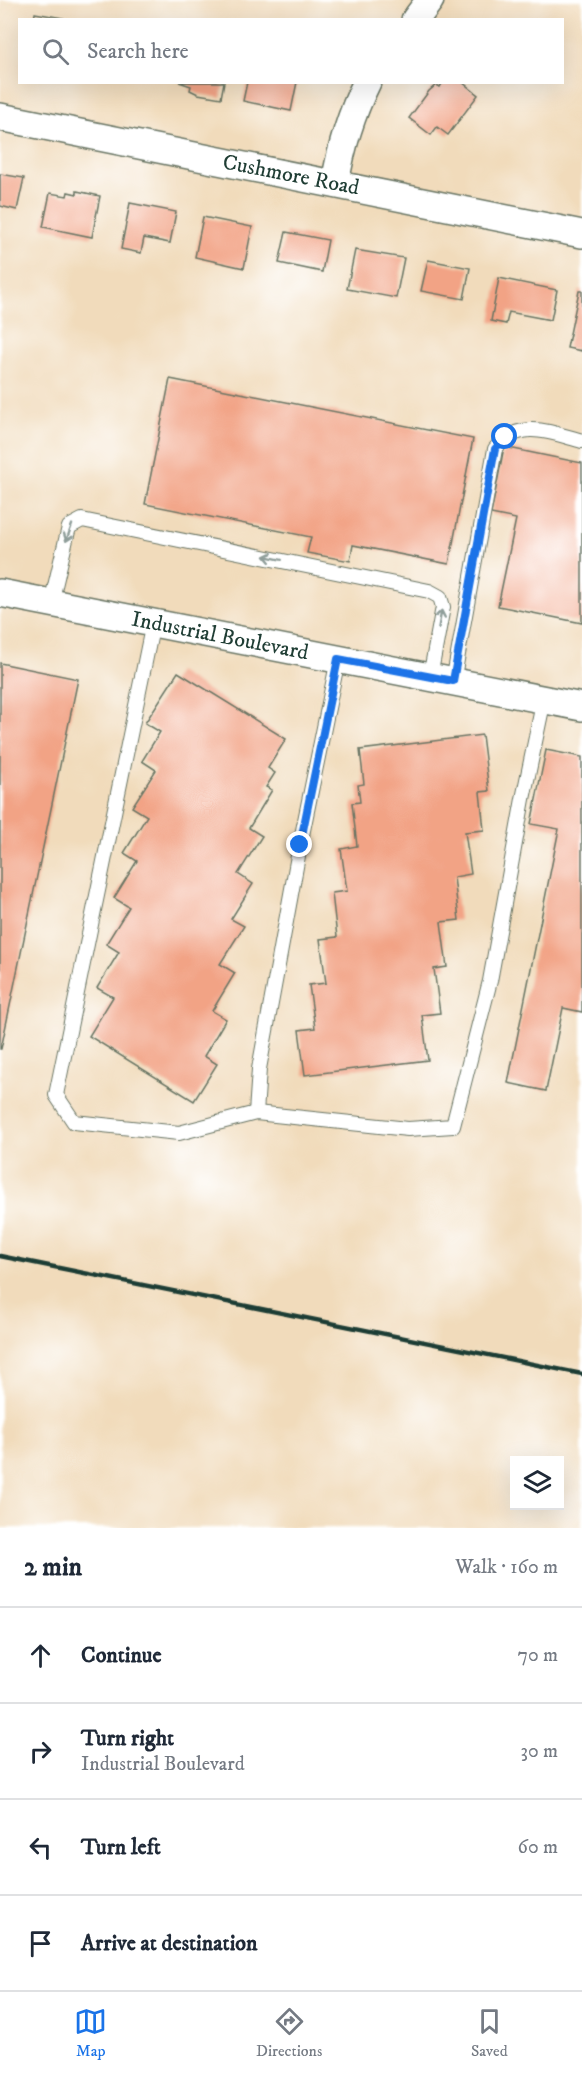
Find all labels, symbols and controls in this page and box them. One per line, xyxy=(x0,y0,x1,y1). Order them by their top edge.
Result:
search box xyxy=(18,18,564,84)
icon: search xyxy=(39,35,72,68)
text: Search here xyxy=(87,38,189,65)
street label: Cushmore Road xyxy=(220,149,362,201)
route start xyxy=(491,423,517,449)
one-way arrow xyxy=(63,524,74,543)
one-way arrow xyxy=(264,552,283,563)
street label: Industrial Boulevard xyxy=(129,606,311,666)
one-way arrow xyxy=(435,610,446,630)
route end xyxy=(286,831,312,857)
map controls xyxy=(510,1456,564,1510)
button: layers xyxy=(510,1456,564,1510)
text: 2 min xyxy=(24,1551,82,1584)
text: Walk · 160 m xyxy=(455,1555,558,1580)
icon: ahead xyxy=(24,1639,57,1672)
text: Continue xyxy=(81,1642,162,1669)
text: 70 m xyxy=(517,1643,558,1668)
text: Turn right xyxy=(81,1725,174,1752)
icon: right xyxy=(24,1735,57,1768)
text: 30 m xyxy=(520,1739,558,1764)
text: Industrial Boulevard xyxy=(81,1752,245,1777)
icon: left xyxy=(24,1831,57,1864)
text: Turn left xyxy=(81,1834,161,1861)
text: 60 m xyxy=(518,1835,558,1860)
icon: arrive xyxy=(24,1927,57,1960)
text: Arrive at destination xyxy=(81,1930,258,1957)
tab: Map xyxy=(74,2005,107,2061)
tab: Directions xyxy=(256,2005,322,2061)
tab: Saved xyxy=(471,2005,508,2061)

